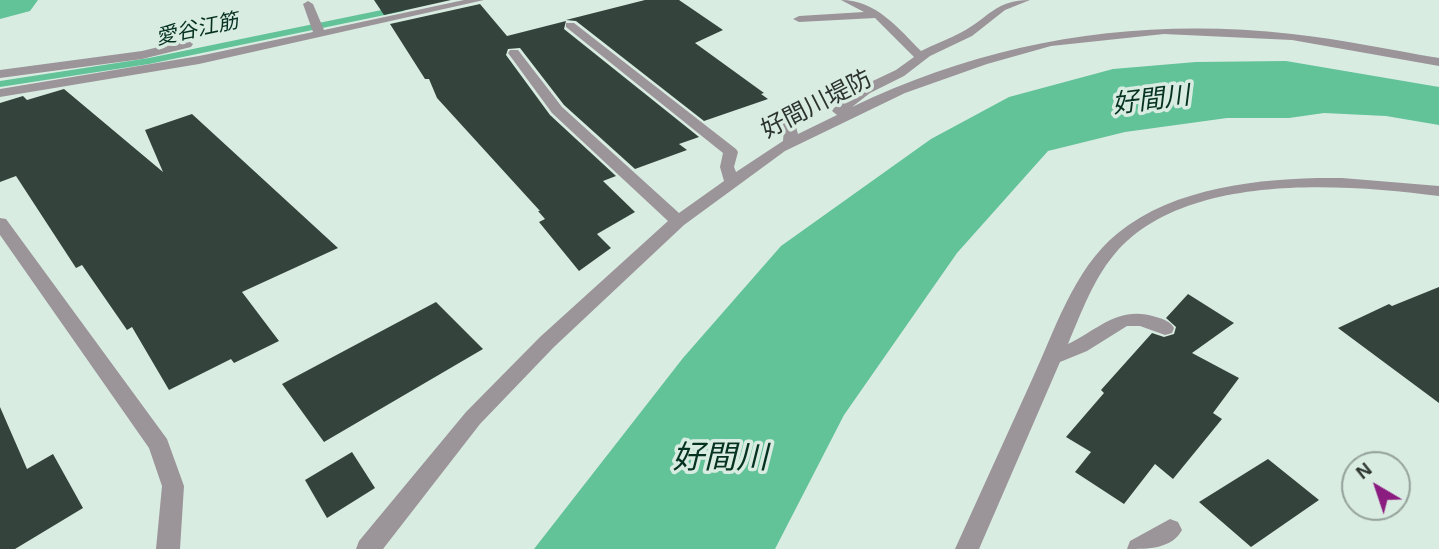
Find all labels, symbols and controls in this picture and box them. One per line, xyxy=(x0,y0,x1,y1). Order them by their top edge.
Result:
water label: 愛谷江筋 xyxy=(153,9,241,51)
street label: 好間川堤防 xyxy=(757,65,877,145)
water label: 好間川 xyxy=(1110,81,1192,121)
water label: 好間川 xyxy=(672,440,768,478)
north arrow xyxy=(1341,451,1411,521)
text: N xyxy=(1352,458,1376,483)

